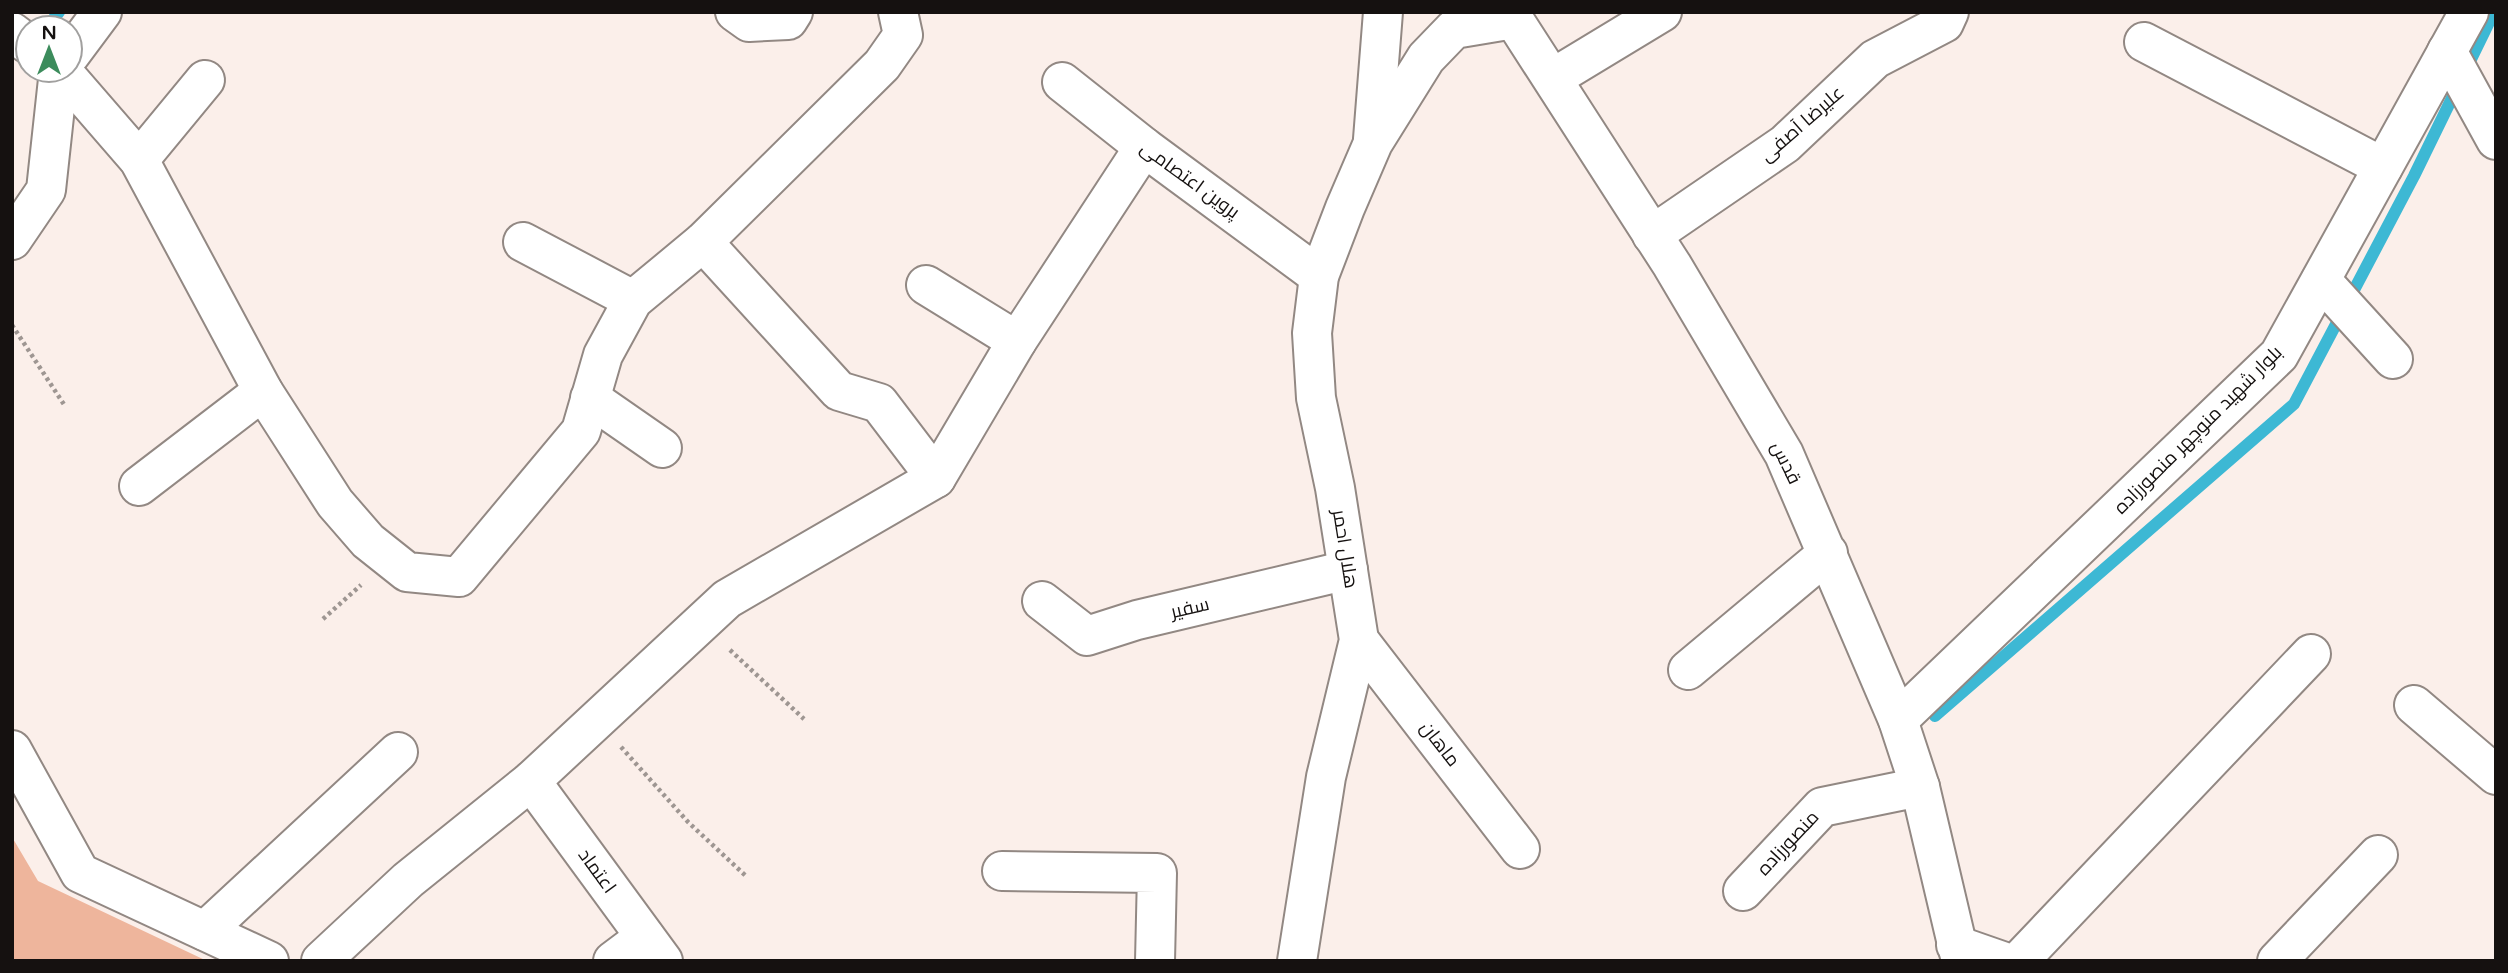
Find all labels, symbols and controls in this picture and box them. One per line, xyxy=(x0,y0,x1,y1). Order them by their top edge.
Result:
north arrow xyxy=(14,14,84,84)
text: N xyxy=(41,22,57,44)
street label: علیرضا آصفی xyxy=(1755,82,1849,166)
street label: پروین اعتصامی xyxy=(1136,137,1244,224)
street label: بلوار شهید منوچهر منصورزاده xyxy=(2109,341,2287,519)
street label: قدس xyxy=(1766,438,1806,488)
street label: هلال احمر xyxy=(1328,507,1362,590)
street label: سفیر xyxy=(1167,593,1212,623)
street label: ماهان xyxy=(1416,717,1464,771)
street label: منصورزاده xyxy=(1753,806,1823,880)
street label: اعتماد xyxy=(574,844,620,898)

